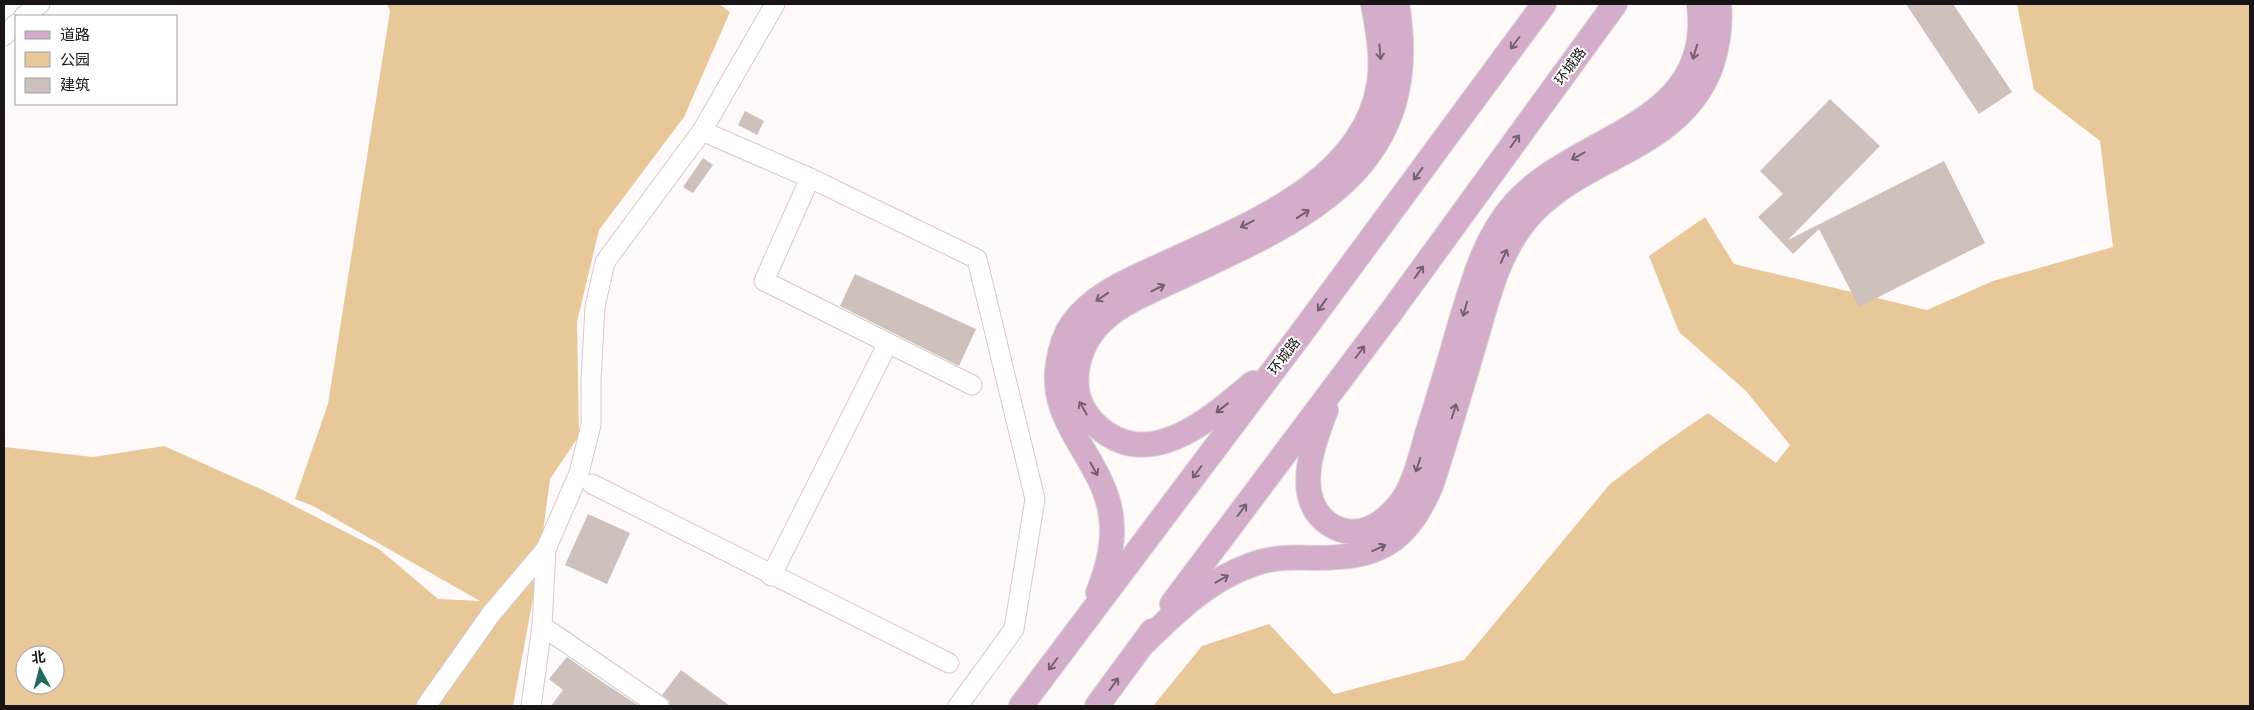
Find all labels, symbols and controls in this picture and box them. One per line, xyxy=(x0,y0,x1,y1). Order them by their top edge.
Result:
legend xyxy=(15,15,178,105)
text: 道路 xyxy=(60,25,90,44)
one-way arrow xyxy=(1510,36,1520,50)
one-way arrow xyxy=(1690,43,1700,59)
one-way arrow xyxy=(1375,44,1384,60)
street label: 环城路 xyxy=(1550,44,1590,88)
text: 公园 xyxy=(60,50,90,69)
text: 建筑 xyxy=(60,75,90,94)
one-way arrow xyxy=(1510,134,1520,148)
one-way arrow xyxy=(1571,151,1585,161)
one-way arrow xyxy=(1413,167,1424,180)
one-way arrow xyxy=(1296,209,1310,220)
one-way arrow xyxy=(1240,220,1255,229)
one-way arrow xyxy=(1499,249,1509,264)
one-way arrow xyxy=(1414,266,1425,280)
one-way arrow xyxy=(1151,283,1166,293)
one-way arrow xyxy=(1095,292,1109,302)
one-way arrow xyxy=(1317,298,1327,312)
one-way arrow xyxy=(1459,301,1469,317)
street label: 环城路 xyxy=(1264,334,1304,378)
one-way arrow xyxy=(1355,346,1366,359)
one-way arrow xyxy=(1078,402,1088,416)
one-way arrow xyxy=(1216,403,1229,414)
one-way arrow xyxy=(1450,403,1460,419)
one-way arrow xyxy=(1412,456,1422,472)
one-way arrow xyxy=(1089,462,1099,477)
one-way arrow xyxy=(1192,465,1202,479)
one-way arrow xyxy=(1237,504,1248,517)
one-way arrow xyxy=(1371,543,1386,553)
one-way arrow xyxy=(1214,573,1228,583)
north arrow xyxy=(15,645,65,695)
text: 北 xyxy=(30,647,46,667)
one-way arrow xyxy=(1048,657,1058,671)
one-way arrow xyxy=(1108,678,1119,691)

